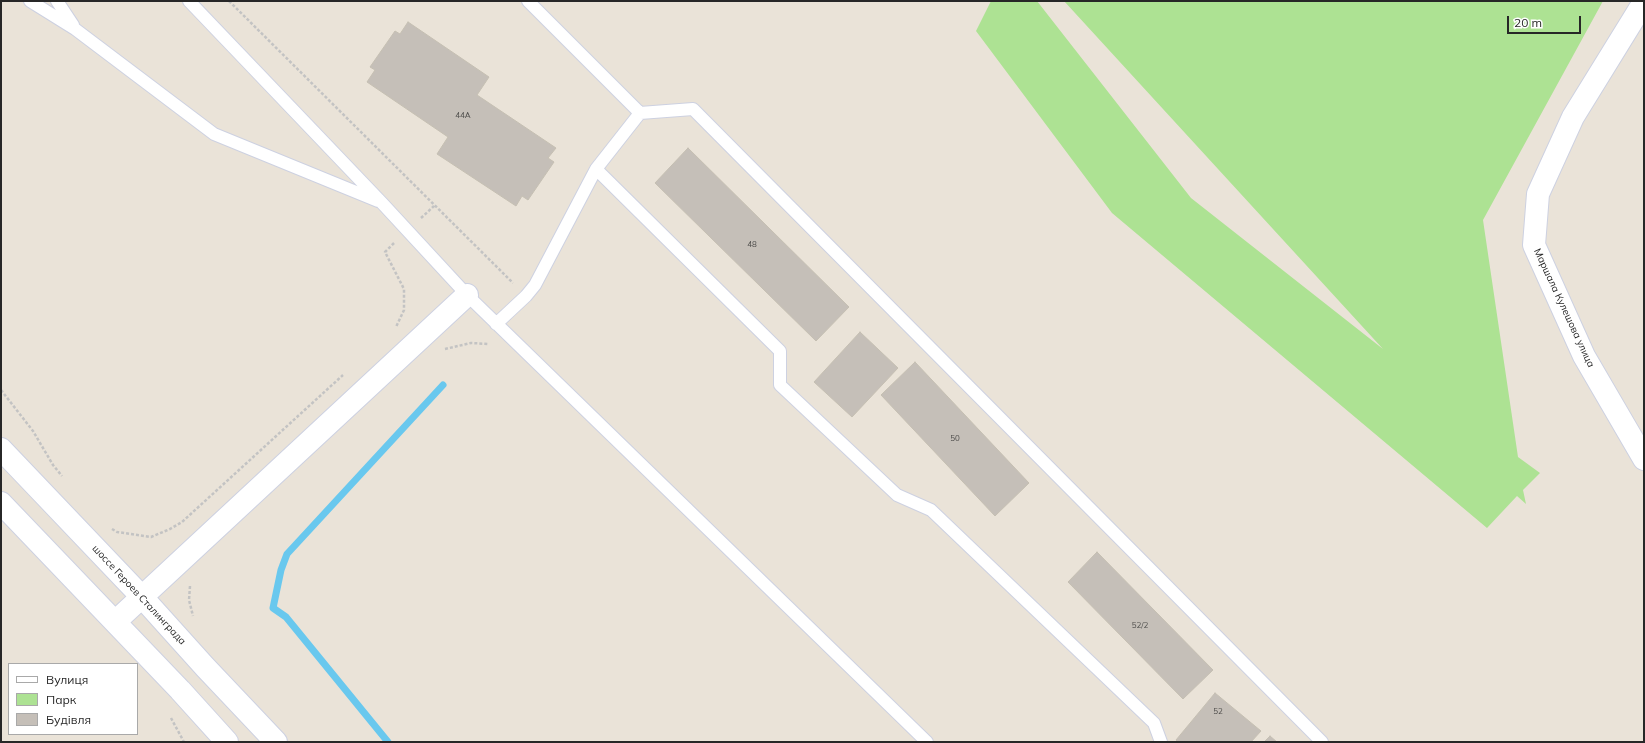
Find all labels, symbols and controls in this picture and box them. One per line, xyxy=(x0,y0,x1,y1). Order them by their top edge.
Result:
scale bar xyxy=(1509,8,1583,34)
text: 20 m xyxy=(1514,15,1542,30)
house number: 44А xyxy=(455,111,471,121)
house number: 48 xyxy=(747,240,757,250)
street label: Маршала Кулешова улица xyxy=(1531,247,1597,369)
house number: 50 xyxy=(950,434,960,444)
street label: шоссе Героев Сталинграда xyxy=(90,543,188,647)
house number: 52/2 xyxy=(1132,621,1148,631)
legend xyxy=(8,663,138,735)
text: Вулиця xyxy=(46,672,88,687)
text: Парк xyxy=(46,692,76,707)
house number: 52 xyxy=(1213,707,1223,717)
text: Будівля xyxy=(46,712,91,727)

